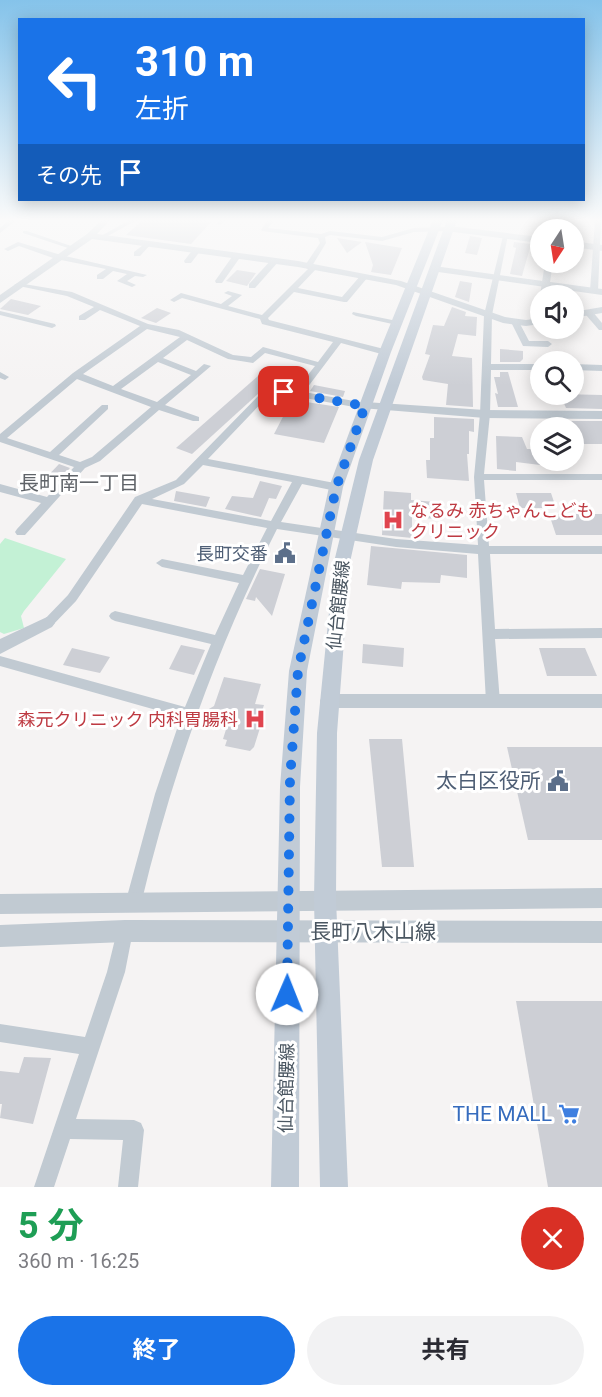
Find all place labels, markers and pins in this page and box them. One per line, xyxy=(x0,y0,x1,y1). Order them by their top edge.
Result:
pin xyxy=(258,366,309,417)
place label: なるみ 赤ちゃんこども クリニック xyxy=(410,500,594,542)
hospital icon: なるみ 赤ちゃんこども クリニック xyxy=(381,508,405,532)
public building icon: 長町交番 xyxy=(273,541,297,565)
place label: 長町交番 xyxy=(196,543,268,564)
hospital icon: 森元クリニック 内科胃腸科 xyxy=(243,707,267,731)
place label: 森元クリニック 内科胃腸科 xyxy=(18,709,238,730)
place label: 太白区役所 xyxy=(436,769,541,793)
public building icon: 太白区役所 xyxy=(546,769,570,793)
place label: THE MALL xyxy=(453,1102,552,1126)
supermarket icon: THE MALL xyxy=(557,1102,581,1126)

